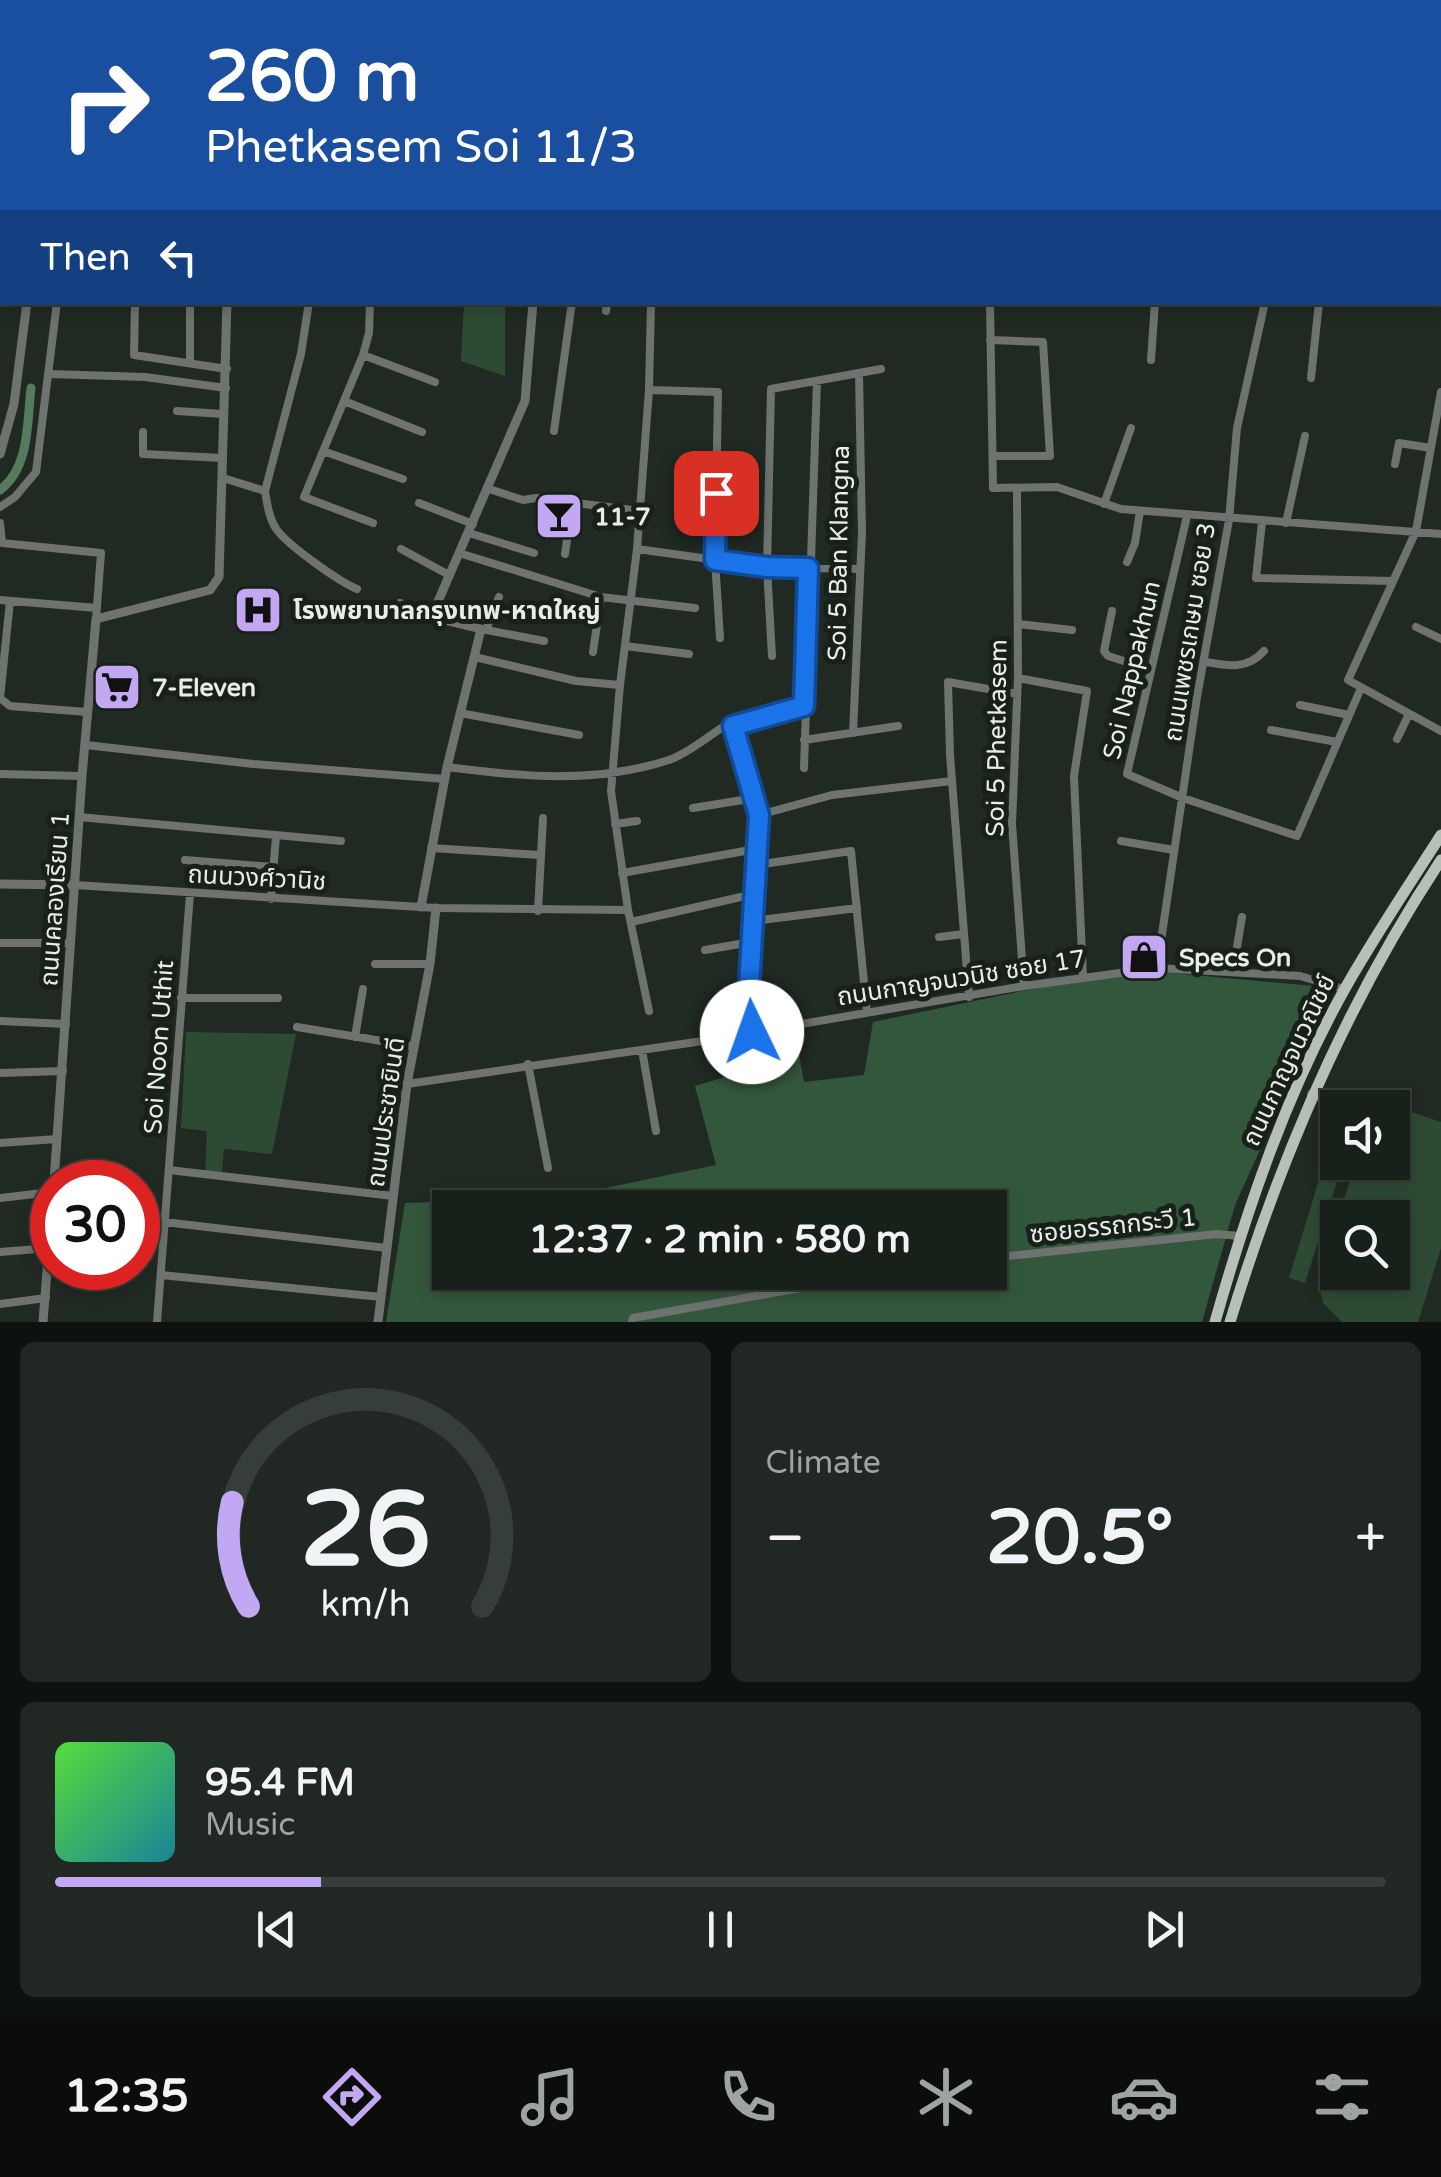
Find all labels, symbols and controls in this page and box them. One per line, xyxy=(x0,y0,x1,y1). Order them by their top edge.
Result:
text: 260 m xyxy=(205,36,419,120)
icon: right xyxy=(40,40,170,170)
text: Phetkasem Soi 11/3 xyxy=(205,121,637,175)
icon: left xyxy=(151,230,206,285)
text: Then xyxy=(40,235,131,281)
street label: Soi 5 Ban Klangna xyxy=(822,445,856,661)
pin xyxy=(674,451,759,536)
icon: arrive xyxy=(689,466,744,521)
bar icon: 11-7 xyxy=(533,490,585,542)
place label: 11-7 xyxy=(594,502,651,532)
street label: ถนนเพชรเกษม ซอย 3 xyxy=(1158,520,1222,744)
street label: Soi Nappakhun xyxy=(1097,578,1167,762)
hospital icon: โรงพยาบาลกรุงเทพ-หาดใหญ่ xyxy=(232,584,284,636)
place label: โรงพยาบาลกรุงเทพ-หาดใหญ่ xyxy=(293,596,601,626)
street label: Soi 5 Phetkasem xyxy=(980,639,1014,837)
supermarket icon: 7-Eleven xyxy=(91,661,143,713)
place label: 7-Eleven xyxy=(152,673,256,703)
street label: ถนนคลองเรียน 1 xyxy=(34,811,76,987)
street label: ถนนวงศ์วานิช xyxy=(187,859,327,897)
shop icon: Specs On xyxy=(1118,931,1170,983)
place label: Specs On xyxy=(1179,943,1291,973)
street label: ถนนกาญจนวนิช ซอย 17 xyxy=(835,944,1087,1012)
street label: Soi Noon Uthit xyxy=(138,959,180,1135)
street label: ถนนกาญจนวณิชย์ xyxy=(1236,970,1342,1151)
position arrow xyxy=(700,980,804,1084)
street label: ถนนประชายินดี xyxy=(361,1035,411,1189)
map controls xyxy=(1320,1090,1410,1290)
button: sound xyxy=(1320,1090,1410,1180)
speed limit sign: 30 xyxy=(30,1160,160,1290)
button: search xyxy=(1320,1200,1410,1290)
street label: ซอยอรรถกระวี 1 xyxy=(1028,1202,1198,1250)
text: 12:37 · 2 min · 580 m xyxy=(528,1217,911,1263)
text: Climate xyxy=(766,1444,881,1482)
text: 26 xyxy=(300,1469,431,1594)
text: 20.5° xyxy=(986,1493,1174,1583)
text: − xyxy=(766,1506,805,1572)
text: + xyxy=(1355,1506,1386,1572)
text: km/h xyxy=(320,1583,410,1626)
text: 95.4 FM xyxy=(205,1760,355,1806)
text: Music xyxy=(205,1806,295,1844)
icon: previous xyxy=(249,1902,304,1957)
icon: pause xyxy=(693,1902,748,1957)
icon: next xyxy=(1137,1902,1192,1957)
icon: directions xyxy=(317,2062,387,2132)
icon: music xyxy=(515,2062,585,2132)
icon: phone xyxy=(713,2062,783,2132)
icon: climate xyxy=(911,2062,981,2132)
icon: car xyxy=(1109,2062,1179,2132)
icon: filters xyxy=(1307,2062,1377,2132)
text: 12:35 xyxy=(64,2070,189,2124)

